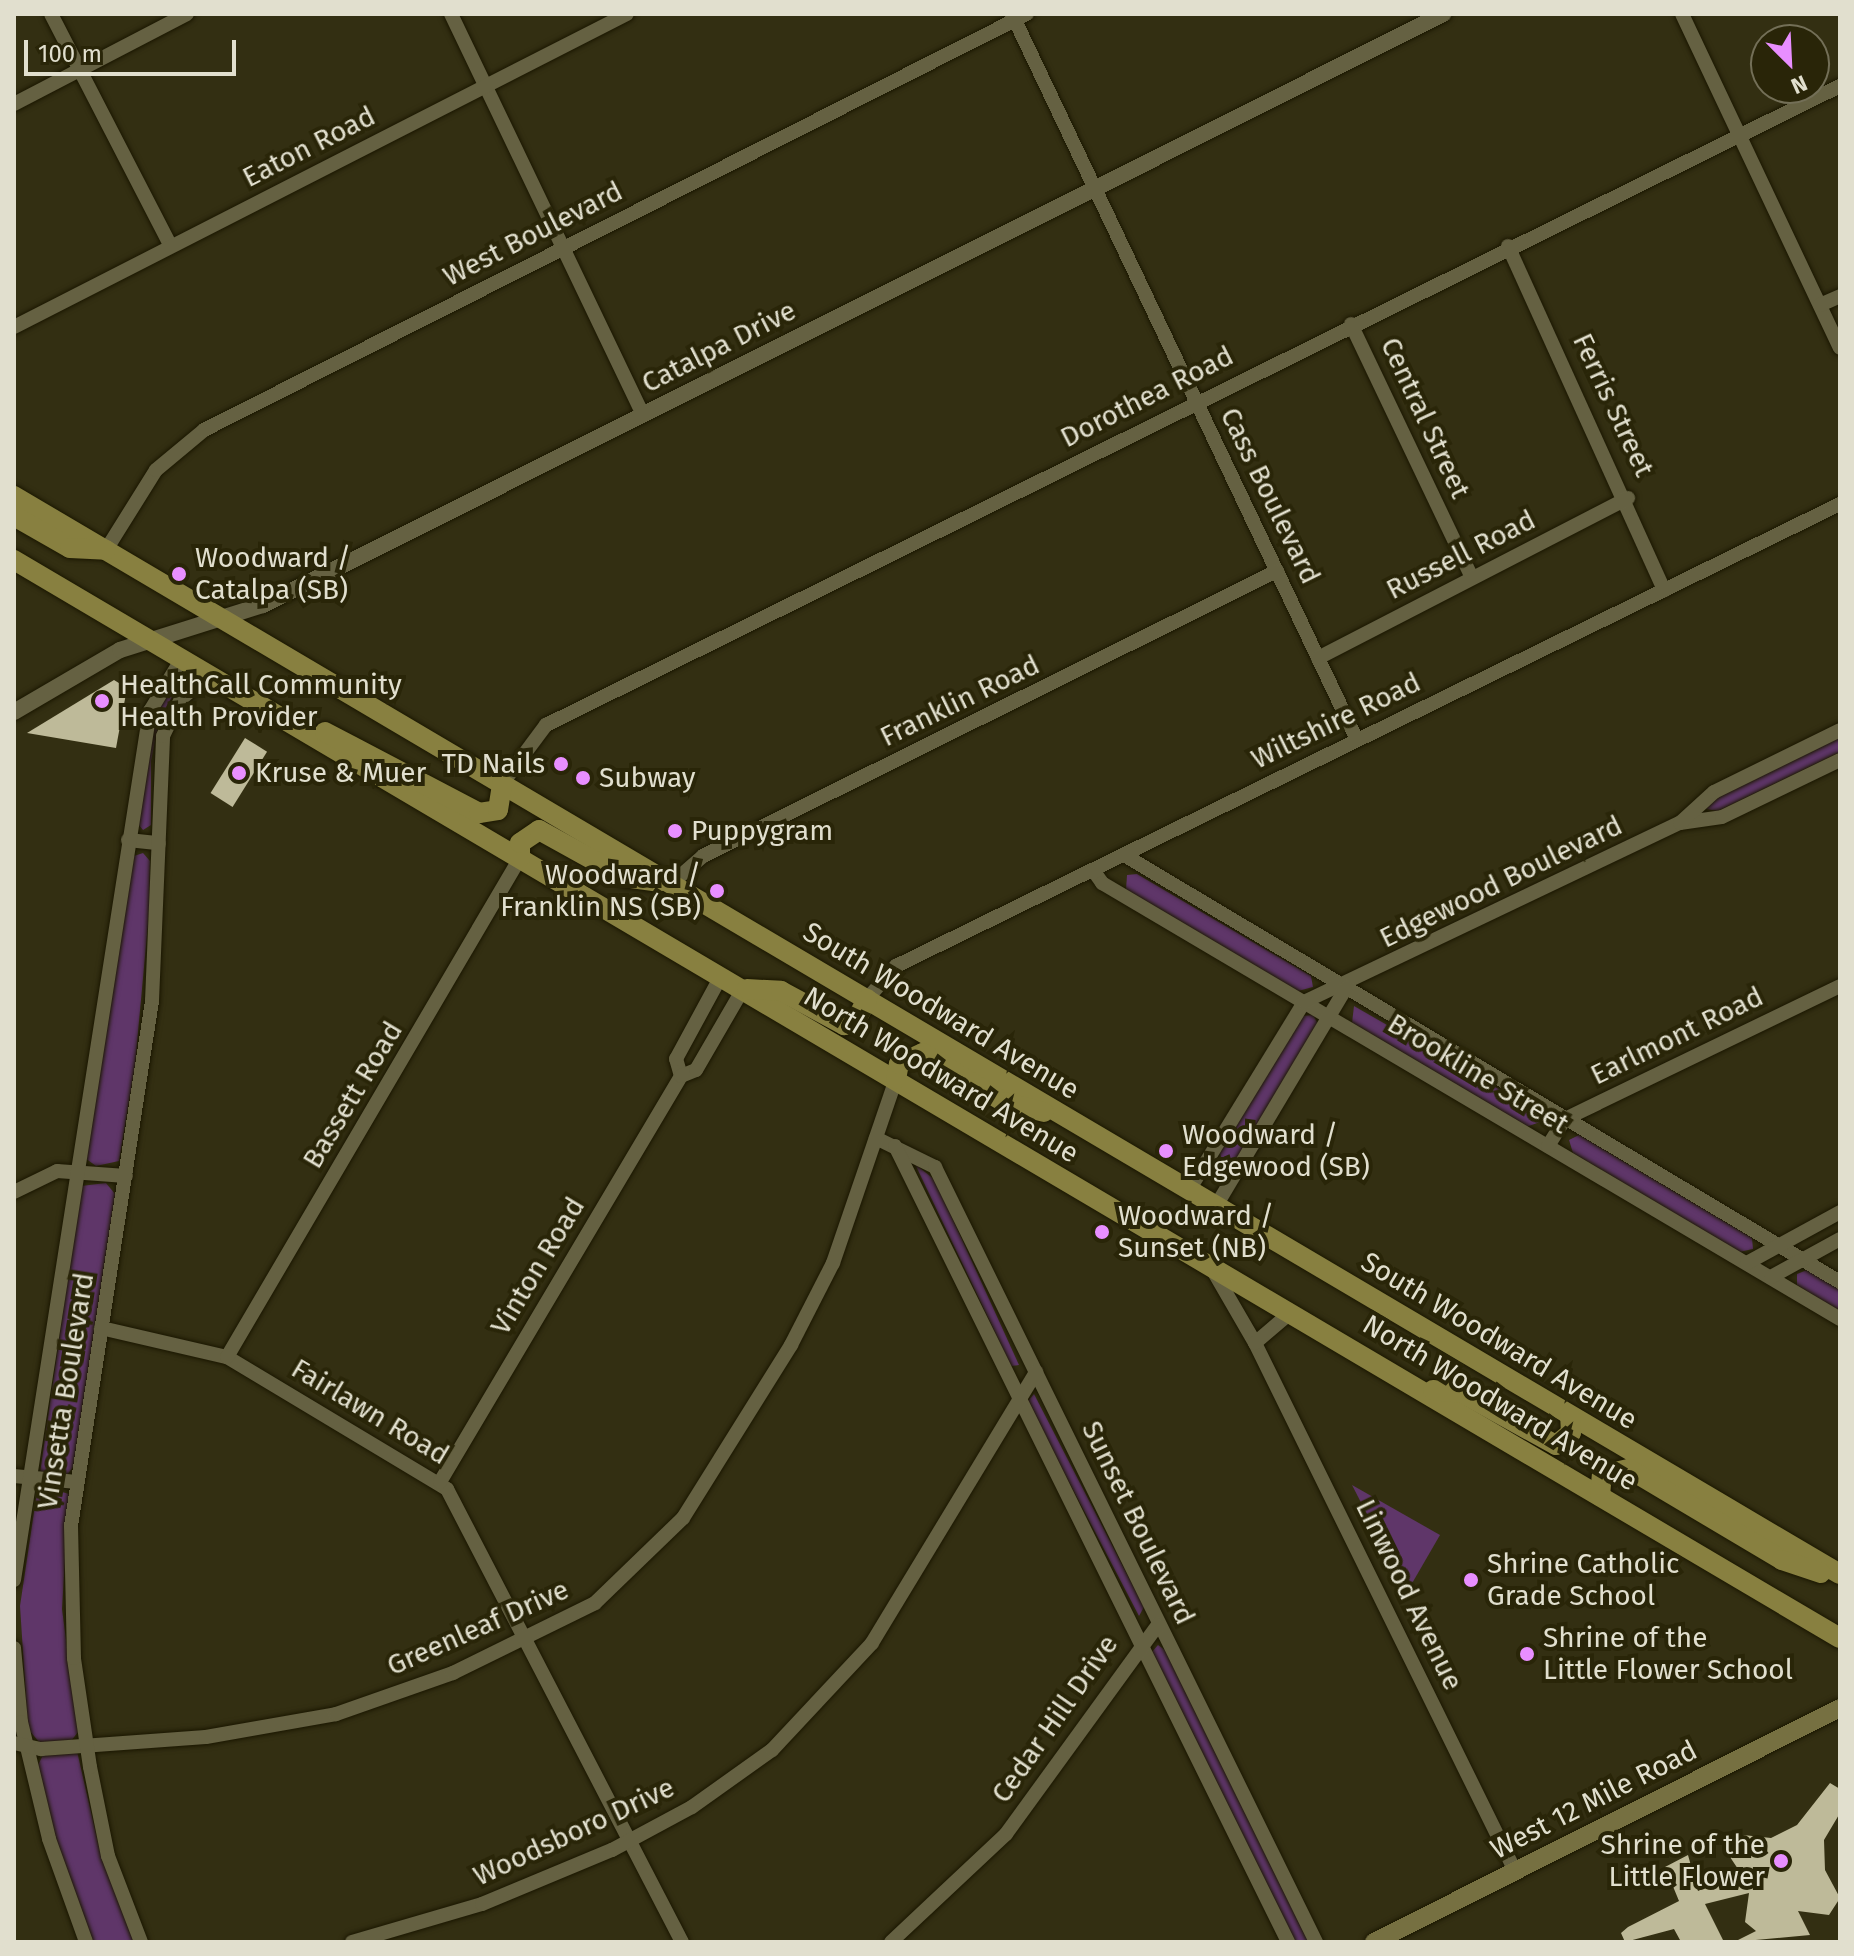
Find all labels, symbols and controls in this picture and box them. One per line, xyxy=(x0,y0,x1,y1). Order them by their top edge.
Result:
scale bar xyxy=(28,24,240,74)
north arrow xyxy=(1750,24,1830,104)
text: 100 m xyxy=(38,40,102,68)
text: N xyxy=(1787,69,1811,100)
street label: Eaton Road xyxy=(237,99,381,195)
street label: West Boulevard xyxy=(438,174,628,294)
street label: Catalpa Drive xyxy=(636,294,802,400)
street label: Ferris Street xyxy=(1565,328,1661,482)
street label: Central Street xyxy=(1373,332,1477,504)
street label: Dorothea Road xyxy=(1055,339,1239,455)
street label: Cass Boulevard xyxy=(1213,402,1327,590)
street label: Russell Road xyxy=(1381,503,1541,607)
place label: Woodward / Catalpa (SB) xyxy=(195,541,351,607)
marker: Woodward / Catalpa (SB) xyxy=(170,565,188,583)
street label: Franklin Road xyxy=(875,648,1045,754)
street label: Wiltshire Road xyxy=(1246,666,1426,776)
place label: HealthCall Community Health Provider xyxy=(120,668,402,734)
marker: HealthCall Community Health Provider xyxy=(91,690,113,712)
place label: TD Nails xyxy=(442,747,545,781)
marker: TD Nails xyxy=(552,755,570,773)
place label: Kruse & Muer xyxy=(255,756,426,790)
place label: Subway xyxy=(599,761,696,795)
marker: Kruse & Muer xyxy=(230,764,248,782)
marker: Subway xyxy=(574,769,592,787)
street label: Edgewood Boulevard xyxy=(1374,809,1628,955)
place label: Puppygram xyxy=(691,814,833,848)
marker: Puppygram xyxy=(666,822,684,840)
place label: Woodward / Franklin NS (SB) xyxy=(500,858,701,924)
marker: Woodward / Franklin NS (SB) xyxy=(708,882,726,900)
street label: South Woodward Avenue xyxy=(797,915,1085,1107)
street label: North Woodward Avenue xyxy=(798,980,1084,1170)
street label: Earlmont Road xyxy=(1585,980,1769,1092)
street label: Brookline Street xyxy=(1381,1007,1575,1141)
street label: Bassett Road xyxy=(296,1015,410,1175)
place label: Woodward / Edgewood (SB) xyxy=(1182,1118,1370,1184)
marker: Woodward / Edgewood (SB) xyxy=(1157,1142,1175,1160)
street label: Vinton Road xyxy=(484,1191,592,1341)
place label: Woodward / Sunset (NB) xyxy=(1118,1199,1274,1265)
marker: Woodward / Sunset (NB) xyxy=(1093,1223,1111,1241)
street label: South Woodward Avenue xyxy=(1355,1245,1643,1437)
street label: Vinsetta Boulevard xyxy=(31,1270,101,1512)
street label: North Woodward Avenue xyxy=(1357,1308,1643,1498)
street label: Fairlawn Road xyxy=(285,1352,455,1472)
street label: Sunset Boulevard xyxy=(1074,1416,1202,1630)
street label: Linwood Avenue xyxy=(1348,1494,1470,1696)
place label: Shrine Catholic Grade School xyxy=(1487,1547,1679,1613)
marker: Shrine Catholic Grade School xyxy=(1462,1571,1480,1589)
street label: Greenleaf Drive xyxy=(382,1573,574,1683)
place label: Shrine of the Little Flower School xyxy=(1543,1621,1793,1687)
street label: Cedar Hill Drive xyxy=(985,1629,1125,1809)
marker: Shrine of the Little Flower School xyxy=(1518,1645,1536,1663)
street label: West 12 Mile Road xyxy=(1485,1733,1703,1867)
street label: Woodsboro Drive xyxy=(468,1771,680,1893)
place label: Shrine of the Little Flower xyxy=(1601,1828,1765,1894)
marker: Shrine of the Little Flower xyxy=(1772,1852,1790,1870)

